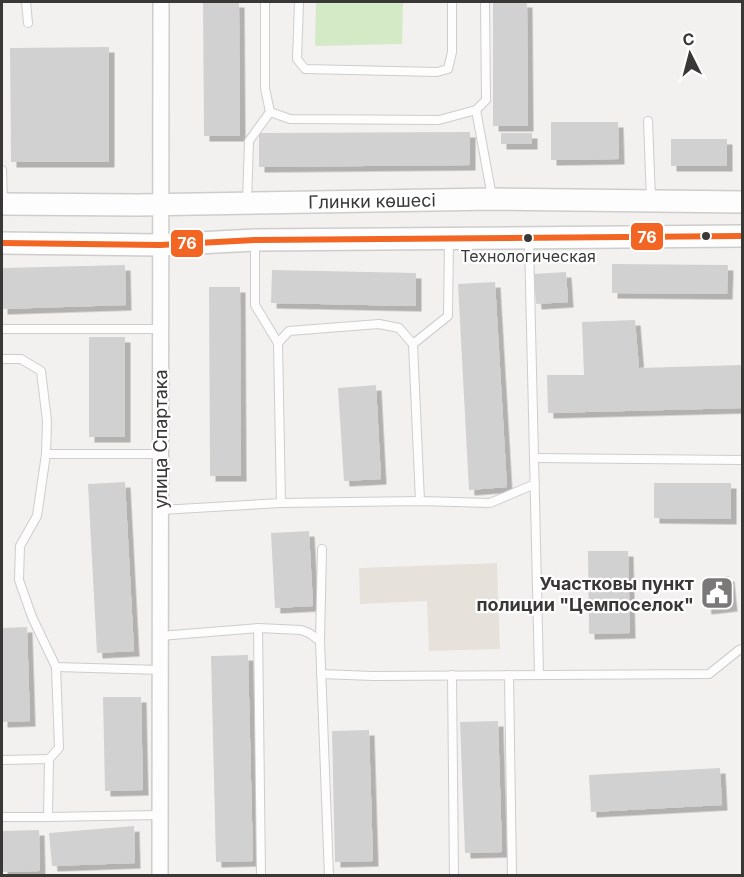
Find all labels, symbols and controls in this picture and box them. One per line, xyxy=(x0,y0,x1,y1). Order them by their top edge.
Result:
north arrow xyxy=(660,24,720,84)
text: С xyxy=(681,29,696,50)
street label: Глинки көшесі xyxy=(308,189,436,213)
line badge: 76 xyxy=(630,222,664,251)
text: 76 xyxy=(637,227,657,247)
line badge: 76 xyxy=(170,229,204,258)
unlabelled marker xyxy=(700,230,712,242)
marker: Технологическая xyxy=(522,232,534,244)
text: 76 xyxy=(177,233,197,253)
place label: Технологическая xyxy=(460,246,596,266)
street label: улица Спартака xyxy=(150,369,171,509)
place label: Участковы пункт полиции "Цемпоселок" xyxy=(477,573,694,615)
public building icon: Участковы пункт полиции "Цемпоселок" xyxy=(699,575,735,611)

